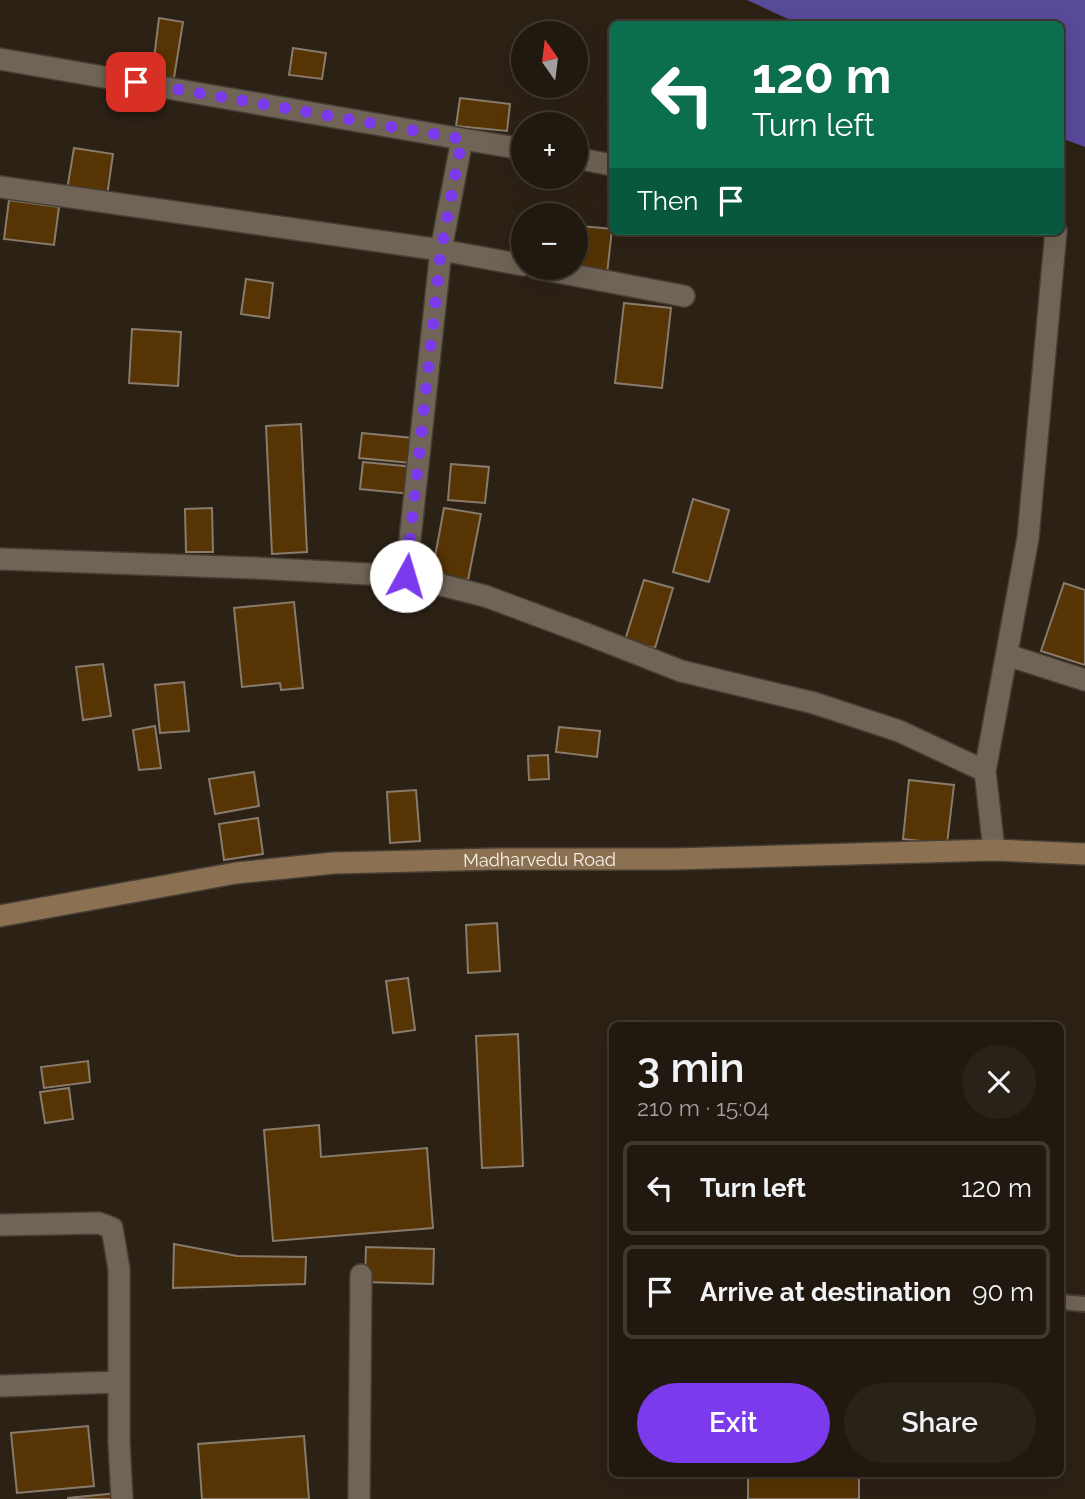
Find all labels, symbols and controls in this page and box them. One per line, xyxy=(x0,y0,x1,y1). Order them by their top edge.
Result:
north arrow xyxy=(511,21,588,98)
map controls xyxy=(511,21,588,280)
text: 120 m xyxy=(752,47,891,104)
icon: left xyxy=(637,49,728,140)
pin xyxy=(106,52,166,112)
icon: arrive xyxy=(117,63,155,101)
text: Turn left xyxy=(752,106,874,143)
button: + xyxy=(511,112,588,189)
icon: arrive xyxy=(712,182,750,220)
text: Then xyxy=(637,186,698,216)
button: − xyxy=(511,203,588,280)
position arrow xyxy=(369,539,443,613)
street label: Madharvedu Road xyxy=(463,848,616,870)
text: 3 min xyxy=(637,1043,745,1092)
button: close xyxy=(962,1045,1036,1119)
text: 210 m · 15:04 xyxy=(637,1094,769,1121)
icon: left xyxy=(641,1169,679,1207)
text: Turn left xyxy=(700,1173,806,1203)
text: 120 m xyxy=(961,1173,1032,1203)
icon: arrive xyxy=(641,1273,679,1311)
text: Arrive at destination xyxy=(700,1277,951,1307)
text: 90 m xyxy=(972,1277,1034,1307)
button: Exit xyxy=(637,1383,830,1463)
button: Share xyxy=(844,1383,1036,1463)

